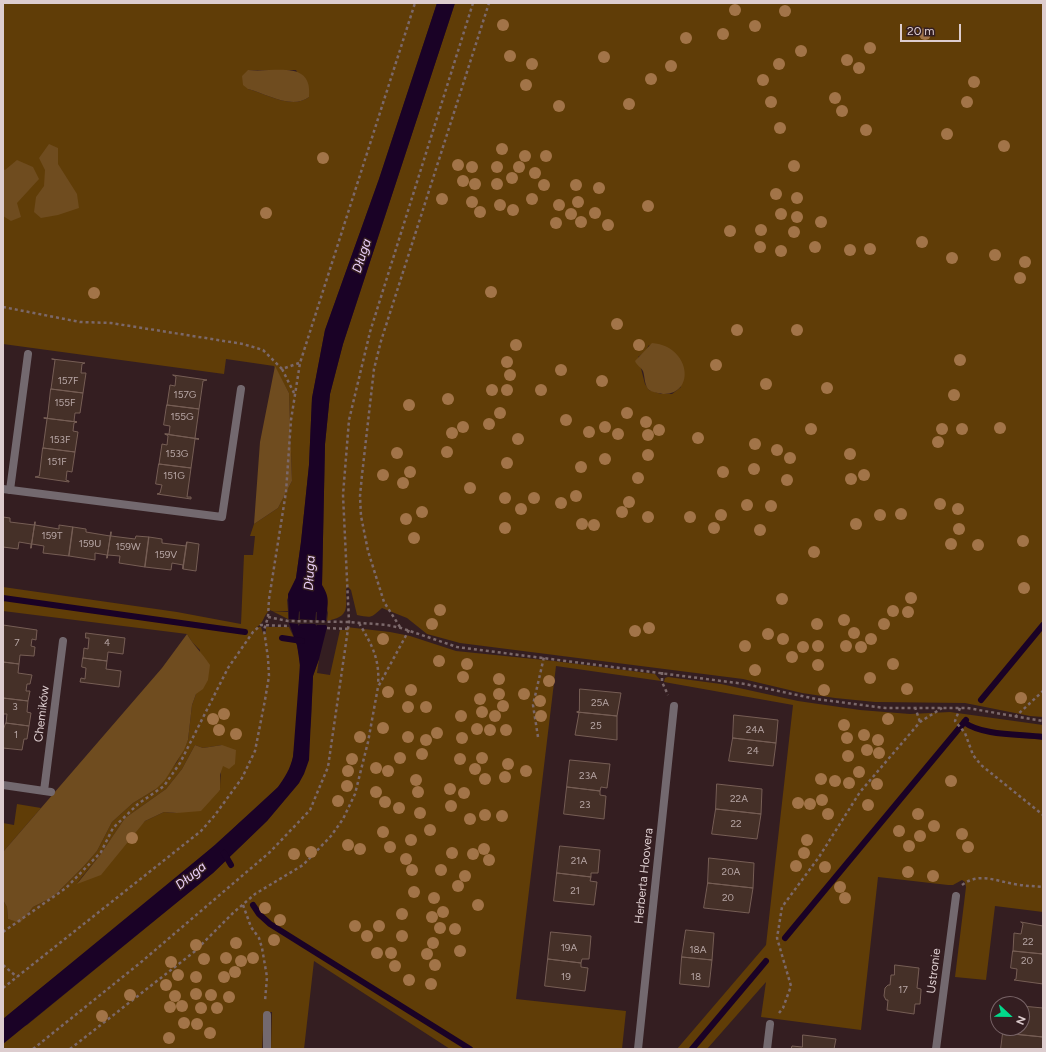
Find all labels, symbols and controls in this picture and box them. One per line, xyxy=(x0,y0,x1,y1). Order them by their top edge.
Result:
scale bar xyxy=(902,16,963,42)
text: 20 m xyxy=(907,24,935,38)
water label: Długa xyxy=(349,237,375,275)
house number: 157F xyxy=(58,375,78,387)
house number: 157G xyxy=(174,389,196,401)
house number: 155F xyxy=(54,397,76,409)
house number: 155G xyxy=(170,411,194,423)
house number: 153F xyxy=(50,434,70,446)
house number: 153G xyxy=(166,448,188,460)
house number: 151F xyxy=(47,456,67,468)
house number: 151G xyxy=(163,470,185,482)
house number: 159T xyxy=(41,530,63,542)
house number: 159U xyxy=(79,538,101,550)
house number: 159W xyxy=(115,541,141,553)
house number: 159V xyxy=(155,549,177,561)
water label: Długa xyxy=(301,555,319,591)
house number: 7 xyxy=(14,637,20,649)
house number: 4 xyxy=(104,637,110,649)
street label: Chemików xyxy=(31,685,53,743)
house number: 25A xyxy=(591,697,609,709)
house number: 3 xyxy=(12,701,18,713)
house number: 25 xyxy=(590,720,602,732)
house number: 24A xyxy=(746,724,764,736)
house number: 1 xyxy=(14,729,18,741)
house number: 24 xyxy=(747,745,759,757)
house number: 23A xyxy=(579,770,597,782)
house number: 22A xyxy=(730,793,748,805)
house number: 23 xyxy=(579,799,591,811)
house number: 22 xyxy=(730,818,742,830)
street label: Herberta Hoovera xyxy=(632,827,656,925)
house number: 21A xyxy=(571,855,587,867)
water label: Długa xyxy=(172,859,210,893)
house number: 20A xyxy=(722,866,740,878)
house number: 21 xyxy=(570,885,580,897)
house number: 20 xyxy=(722,892,734,904)
house number: 22 xyxy=(1022,936,1034,948)
house number: 19A xyxy=(561,942,577,954)
house number: 18A xyxy=(689,944,707,956)
street label: Ustronie xyxy=(924,947,944,995)
house number: 20 xyxy=(1021,955,1033,967)
house number: 19 xyxy=(561,971,571,983)
house number: 18 xyxy=(691,971,701,983)
house number: 17 xyxy=(898,984,908,996)
north arrow xyxy=(990,996,1030,1036)
text: N xyxy=(1013,1014,1028,1027)

